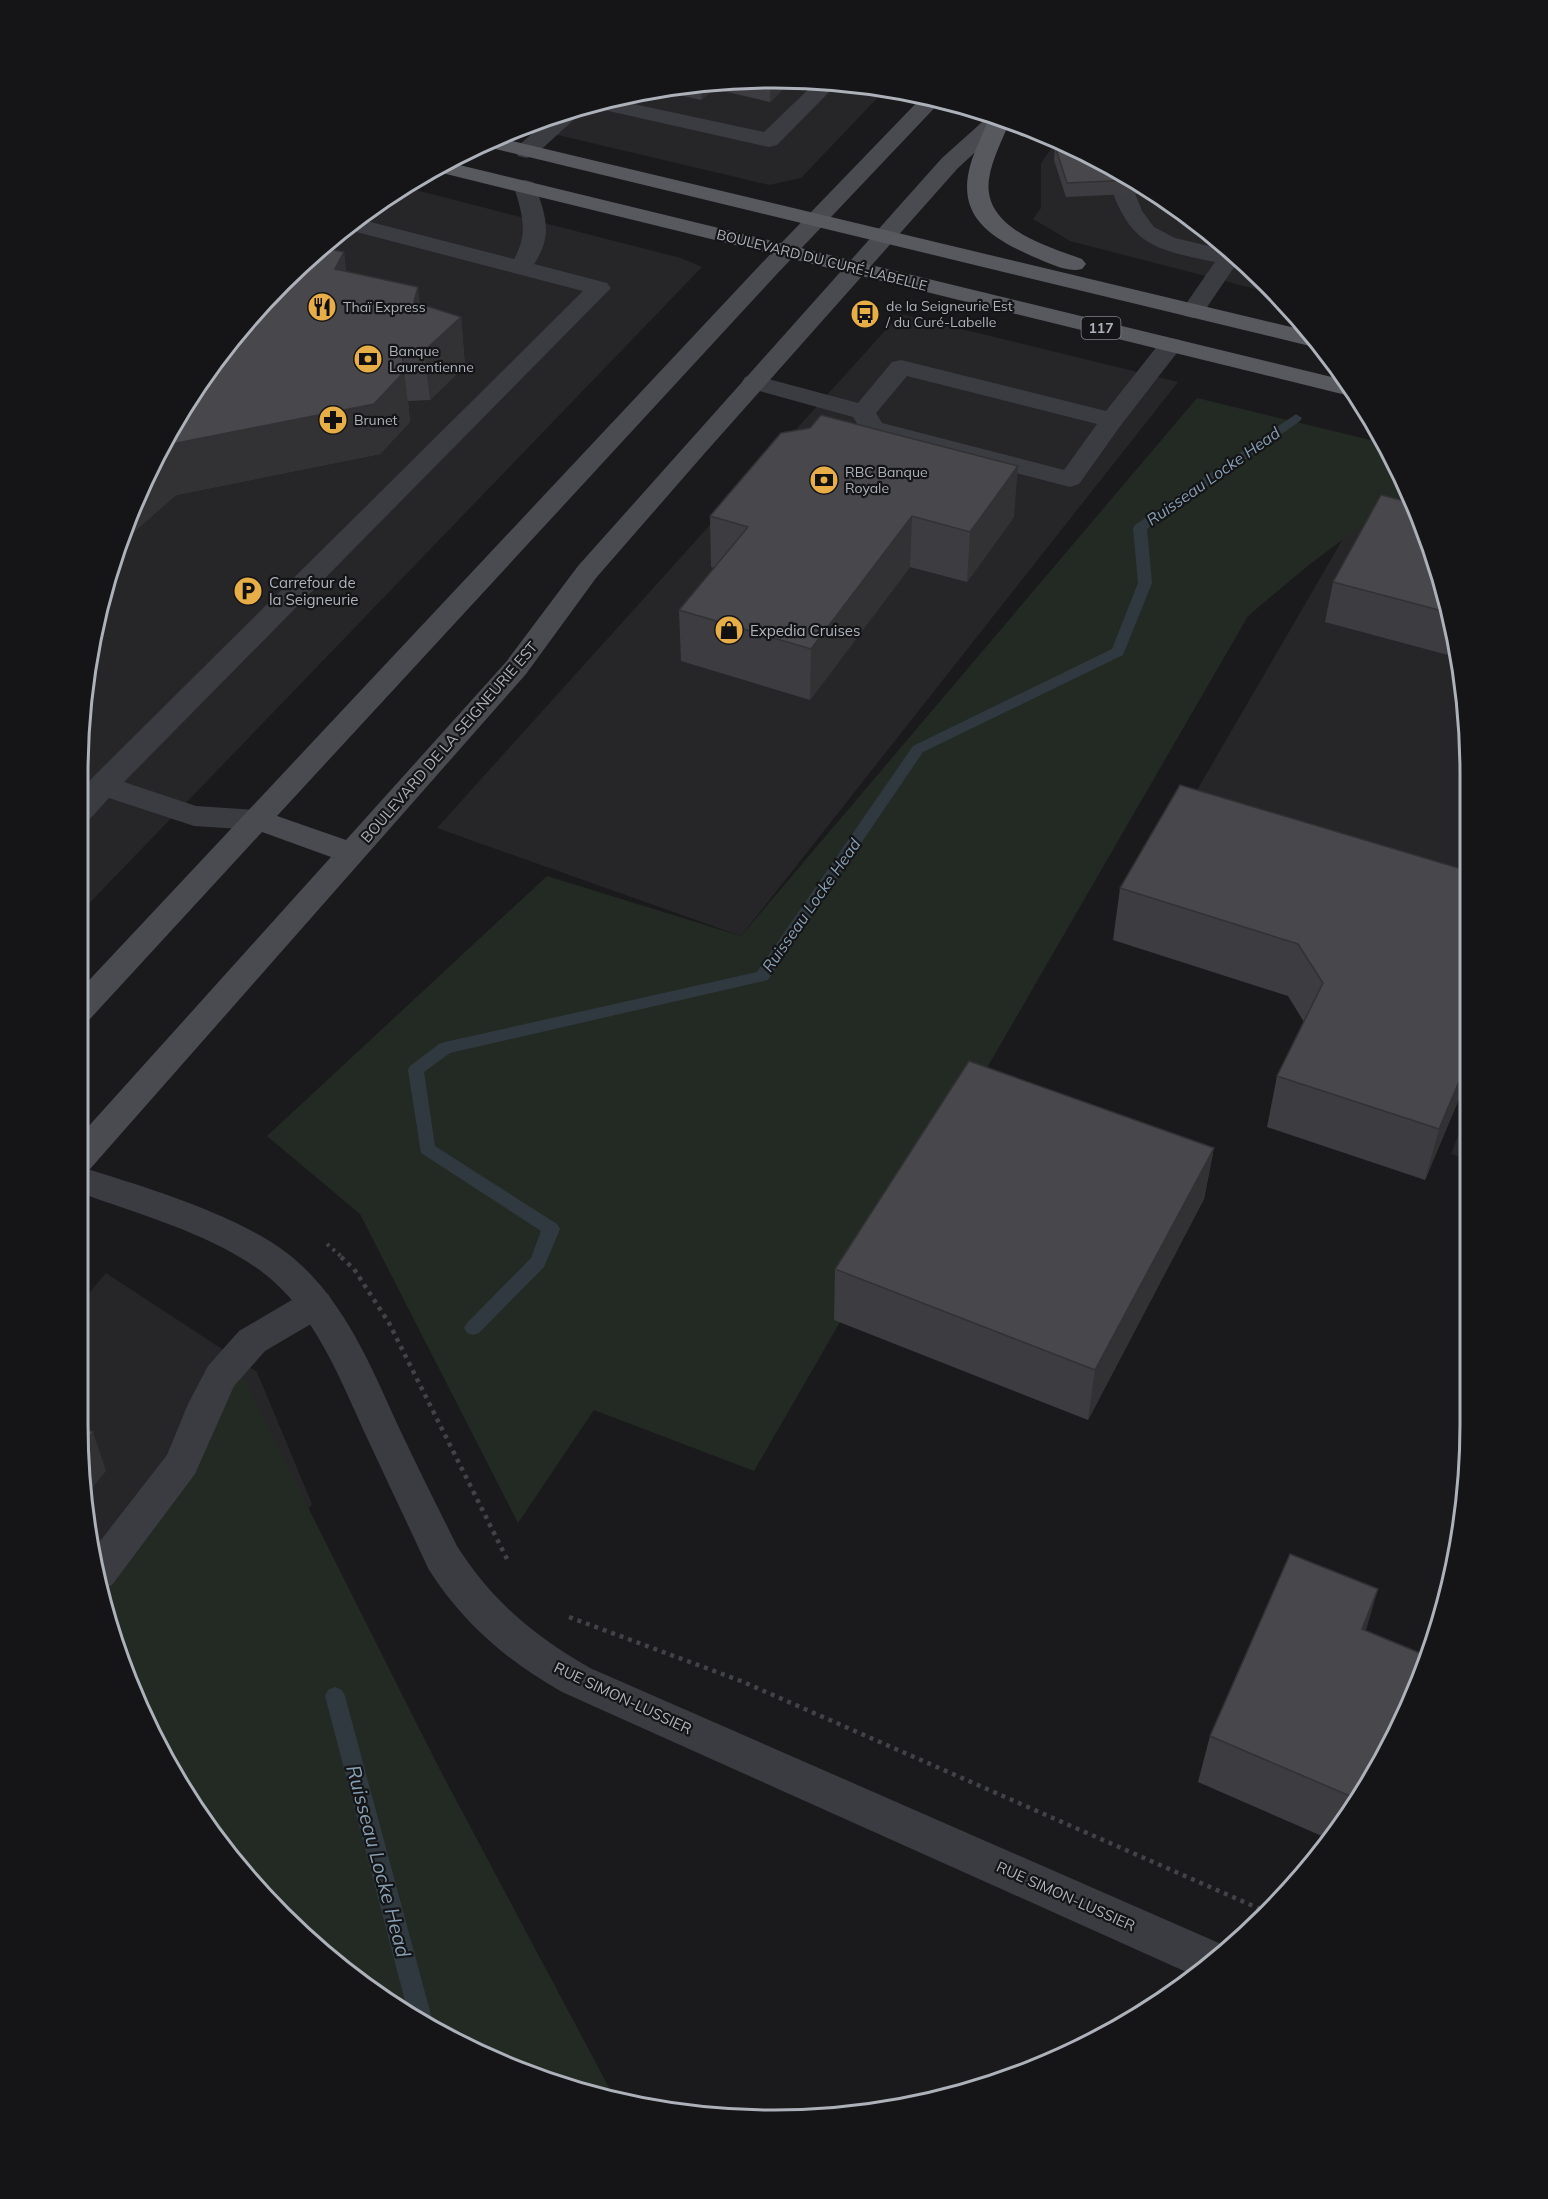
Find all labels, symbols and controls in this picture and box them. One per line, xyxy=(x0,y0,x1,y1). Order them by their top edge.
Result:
street label: BOULEVARD DU CURÉ-LABELLE xyxy=(715,225,929,295)
restaurant icon: Thaï Express xyxy=(306,291,338,323)
place label: de la Seigneurie Est / du Curé-Labelle xyxy=(885,297,1013,331)
place label: Thaï Express xyxy=(343,298,426,316)
bus stop icon: de la Seigneurie Est / du Curé-Labelle xyxy=(849,298,881,330)
road number: 117 xyxy=(1082,317,1120,339)
place label: Banque Laurentienne xyxy=(389,342,474,376)
bank icon: Banque Laurentienne xyxy=(352,343,384,375)
pharmacy icon: Brunet xyxy=(317,404,349,436)
place label: Brunet xyxy=(354,411,397,429)
water label: Ruisseau Locke Head xyxy=(1142,422,1284,530)
place label: RBC Banque Royale xyxy=(845,463,928,497)
bank icon: RBC Banque Royale xyxy=(808,464,840,496)
place label: Carrefour de la Seigneurie xyxy=(269,573,358,609)
parking icon: Carrefour de la Seigneurie xyxy=(232,575,264,607)
shop icon: Expedia Cruises xyxy=(713,614,745,646)
place label: Expedia Cruises xyxy=(750,621,860,640)
street label: BOULEVARD DE LA SEIGNEURIE EST xyxy=(356,638,542,846)
water label: Ruisseau Locke Head xyxy=(757,834,865,976)
street label: RUE SIMON-LUSSIER xyxy=(551,1658,695,1738)
water label: Ruisseau Locke Head xyxy=(341,1762,417,1960)
street label: RUE SIMON-LUSSIER xyxy=(994,1857,1138,1935)

